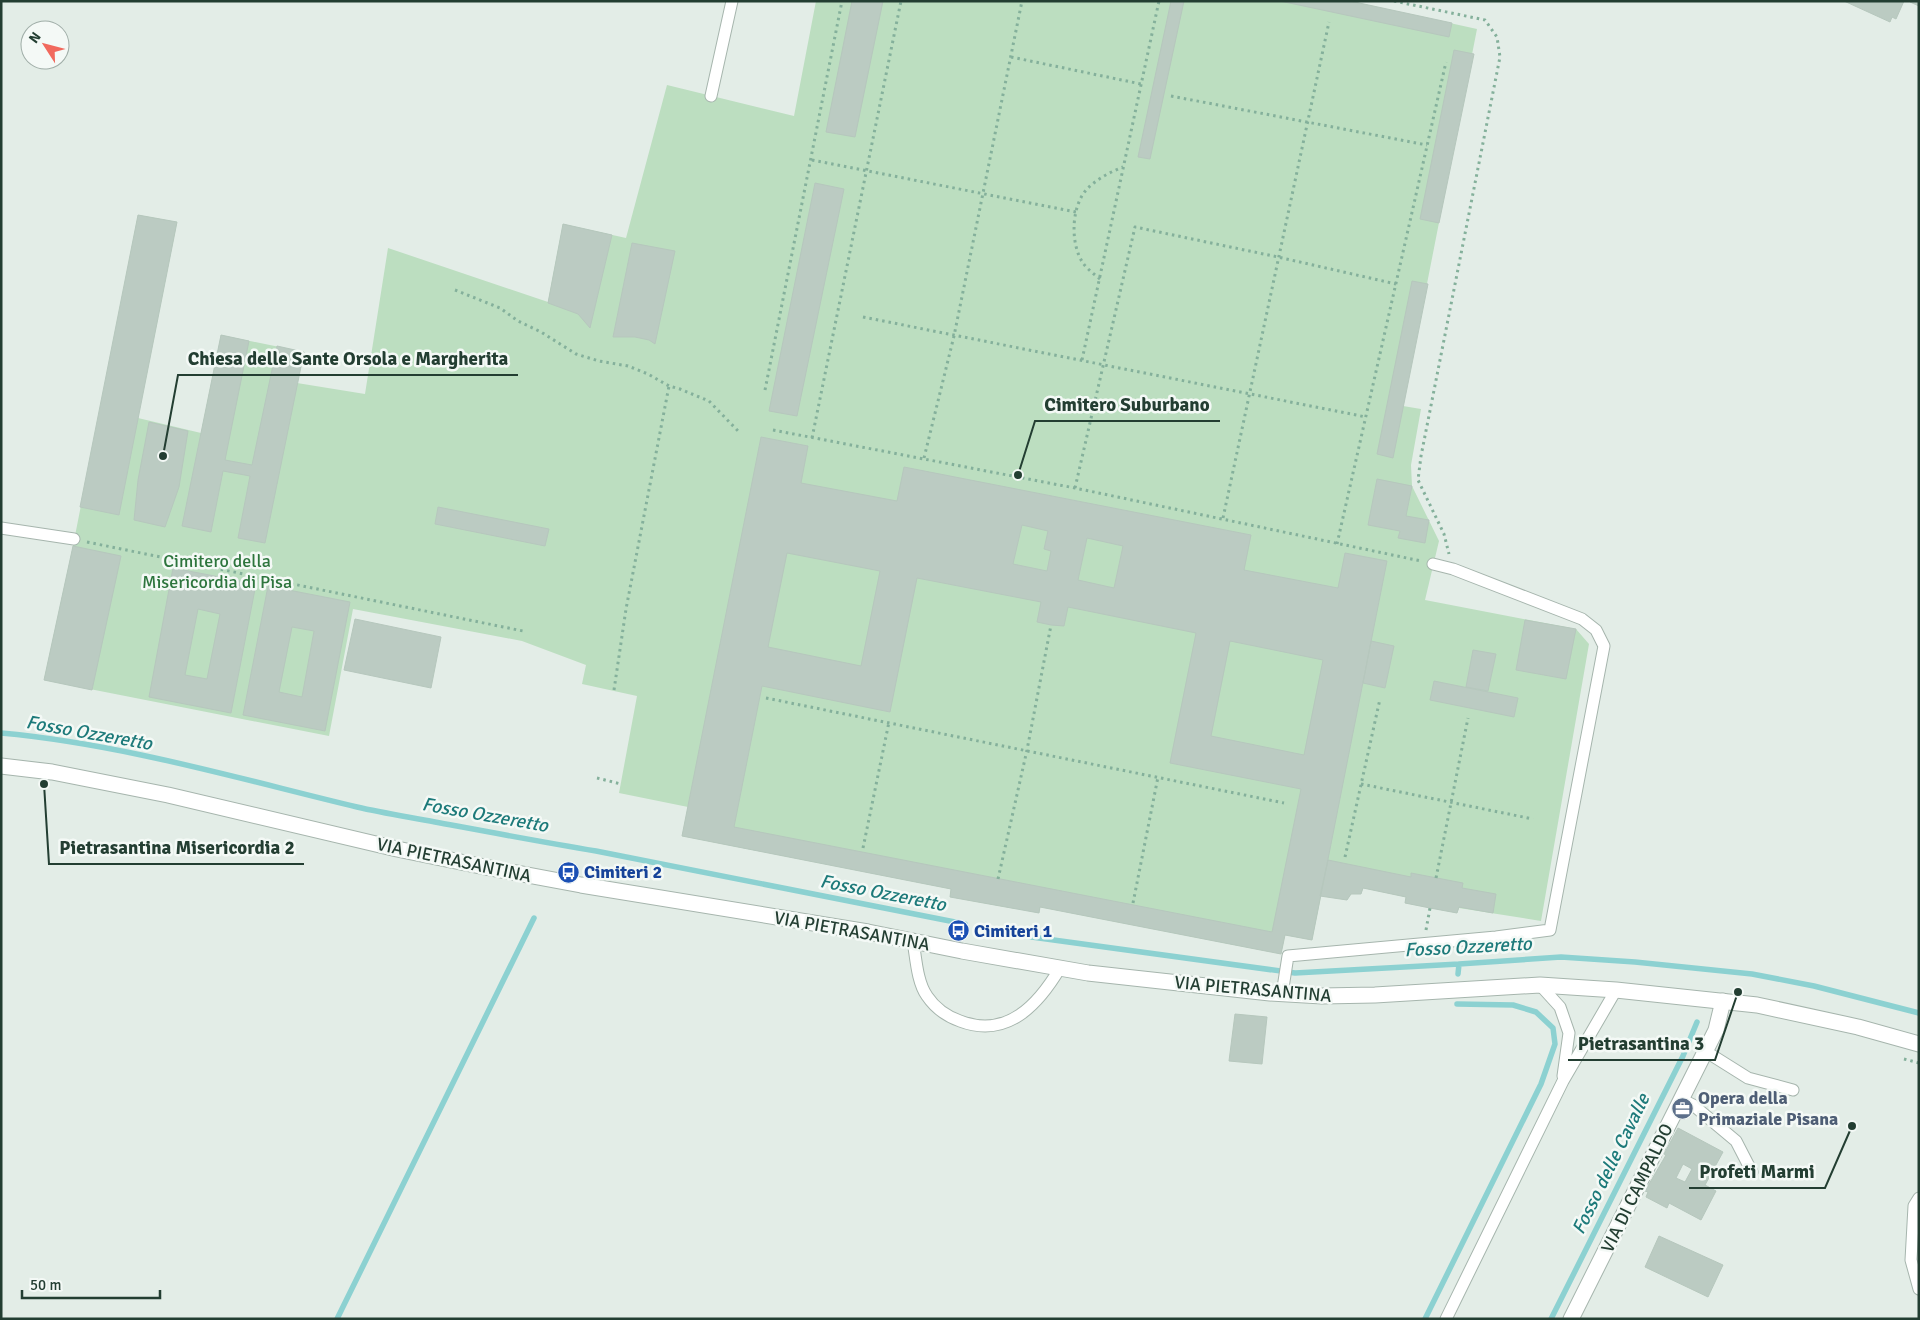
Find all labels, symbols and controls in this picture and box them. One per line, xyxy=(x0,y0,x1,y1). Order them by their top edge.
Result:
north arrow xyxy=(20,20,70,70)
text: N xyxy=(25,29,45,47)
callout: Chiesa delle Sante Orsola e Margherita xyxy=(178,341,518,375)
text: Chiesa delle Sante Orsola e Margherita xyxy=(188,347,509,371)
callout: Cimitero Suburbano xyxy=(1035,387,1220,421)
text: Cimitero Suburbano xyxy=(1044,393,1210,417)
park label: Cimitero della Misericordia di Pisa xyxy=(142,550,292,593)
water label: Fosso Ozzeretto xyxy=(24,710,155,756)
water label: Fosso Ozzeretto xyxy=(420,792,551,838)
callout: Pietrasantina Misericordia 2 xyxy=(49,830,304,864)
street label: VIA PIETRASANTINA xyxy=(375,833,533,887)
text: Pietrasantina Misericordia 2 xyxy=(59,836,295,860)
bus stop icon: Cimiteri 2 xyxy=(556,860,580,884)
place label: Cimiteri 2 xyxy=(584,861,662,883)
water label: Fosso Ozzeretto xyxy=(818,869,949,917)
street label: VIA PIETRASANTINA xyxy=(772,906,932,956)
bus stop icon: Cimiteri 1 xyxy=(946,919,970,943)
place label: Cimiteri 1 xyxy=(974,920,1053,942)
water label: Fosso Ozzeretto xyxy=(1404,932,1533,962)
street label: VIA PIETRASANTINA xyxy=(1174,971,1332,1007)
callout: Pietrasantina 3 xyxy=(1568,1026,1715,1060)
text: Pietrasantina 3 xyxy=(1578,1032,1704,1056)
place label: Opera della Primaziale Pisana xyxy=(1698,1087,1838,1130)
water label: Fosso delle Cavalle xyxy=(1567,1089,1656,1238)
office icon: Opera della Primaziale Pisana xyxy=(1670,1096,1694,1120)
street label: VIA DI CAMPALDO xyxy=(1596,1120,1678,1256)
callout: Profeti Marmi xyxy=(1689,1154,1825,1188)
text: Profeti Marmi xyxy=(1699,1160,1815,1184)
scale bar xyxy=(22,1268,160,1300)
text: 50 m xyxy=(30,1276,61,1294)

